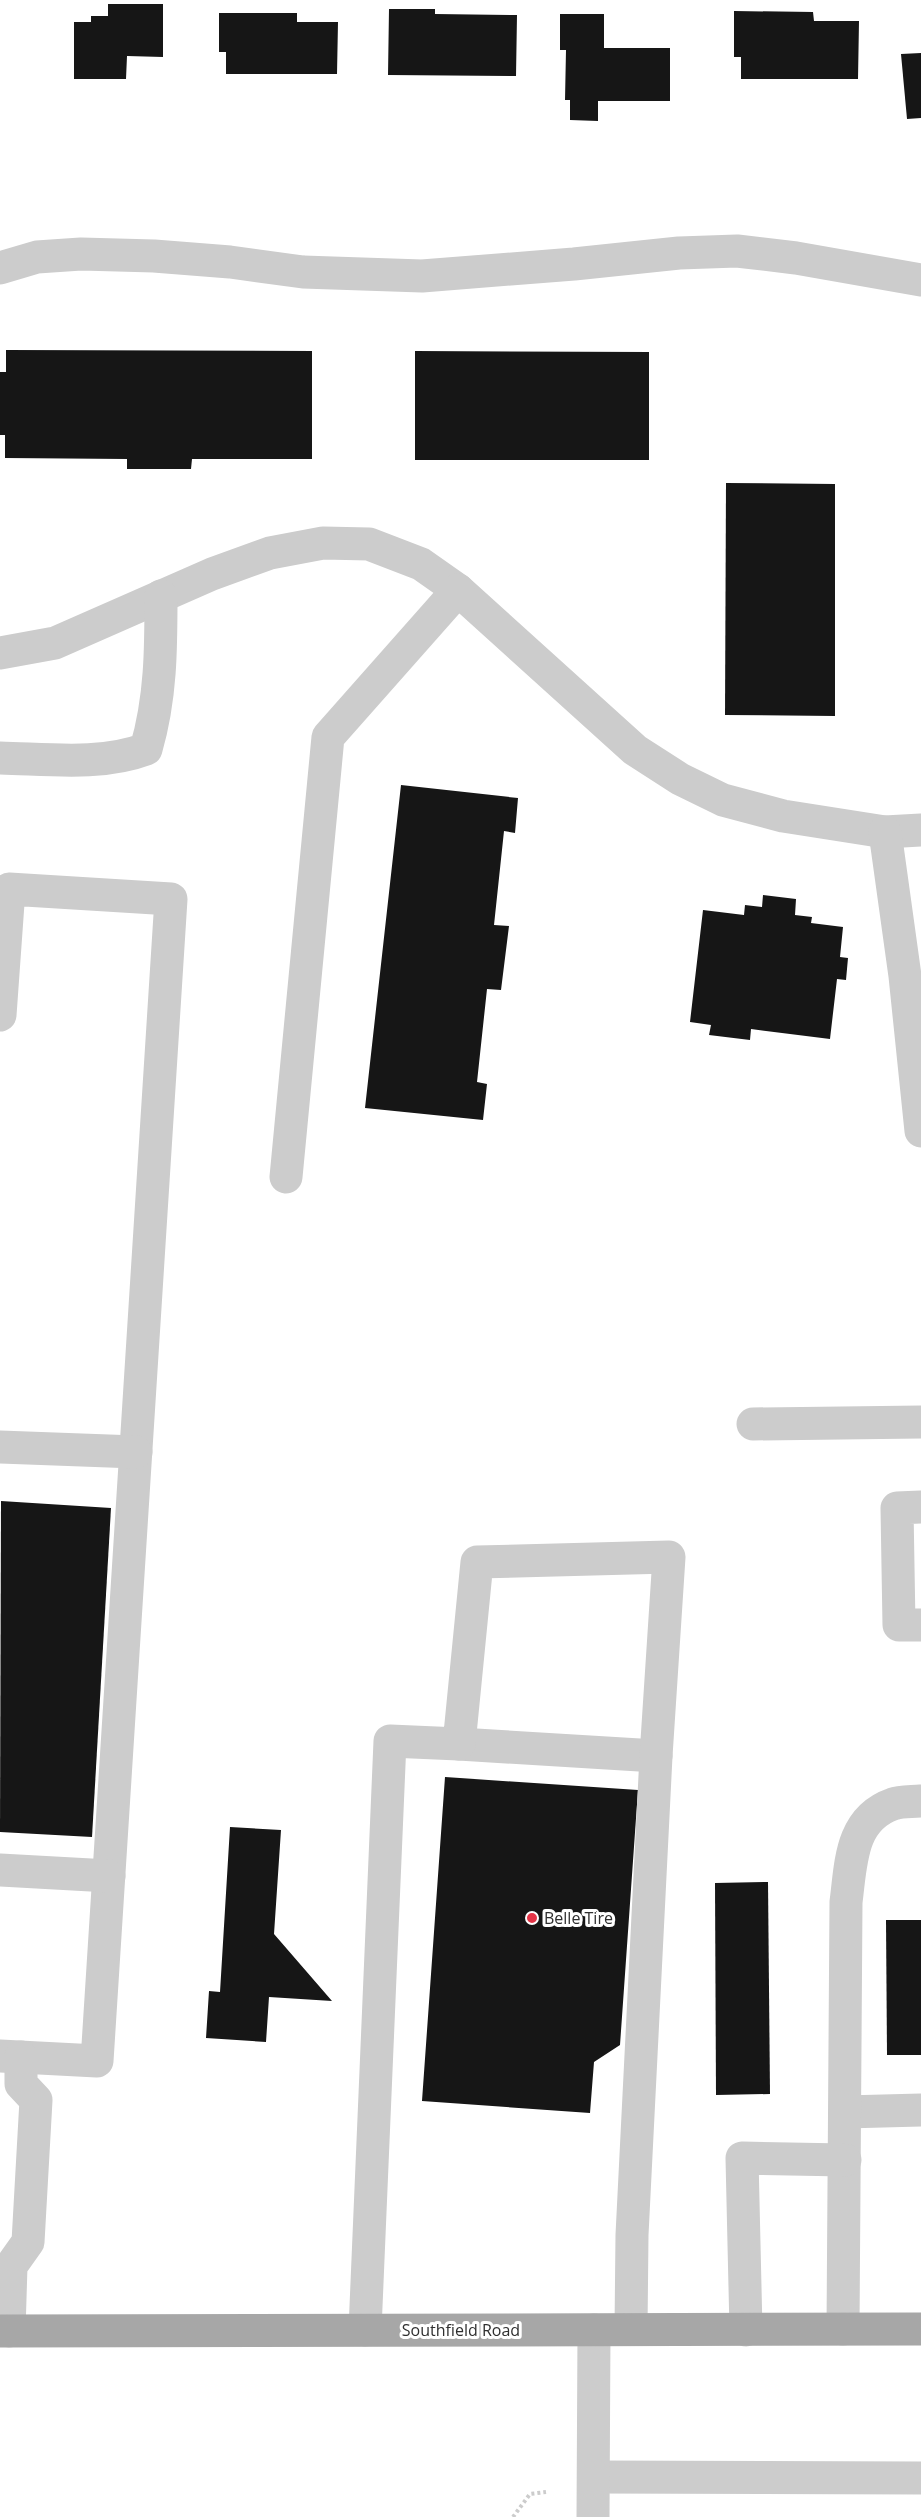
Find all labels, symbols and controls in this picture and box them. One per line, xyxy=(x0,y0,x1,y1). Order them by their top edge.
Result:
place label: Belle Tire xyxy=(544,1907,613,1929)
marker: Belle Tire xyxy=(525,1911,539,1925)
street label: Southfield Road xyxy=(402,2319,520,2341)

